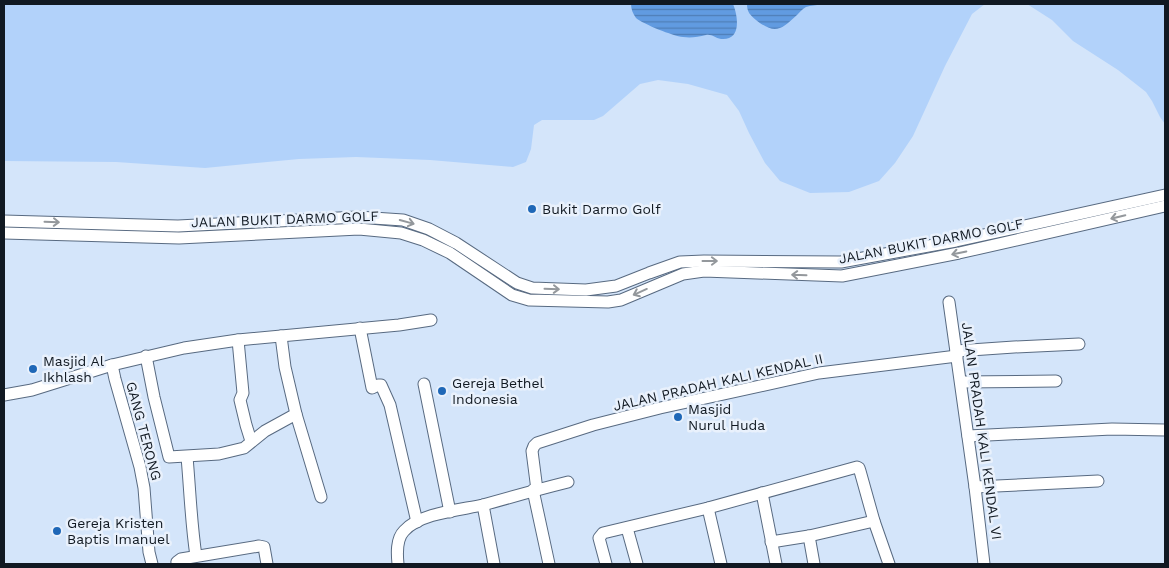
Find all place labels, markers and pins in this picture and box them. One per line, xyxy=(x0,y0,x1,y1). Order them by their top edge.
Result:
place label: Bukit Darmo Golf xyxy=(542,201,661,217)
marker: Bukit Darmo Golf xyxy=(526,203,538,215)
place label: Masjid Al Ikhlash xyxy=(43,353,105,385)
marker: Masjid Al Ikhlash xyxy=(27,363,39,375)
place label: Gereja Bethel Indonesia xyxy=(452,375,544,407)
marker: Gereja Bethel Indonesia xyxy=(436,385,448,397)
place label: Masjid Nurul Huda xyxy=(688,401,765,433)
marker: Masjid Nurul Huda xyxy=(672,411,684,423)
place label: Gereja Kristen Baptis Imanuel xyxy=(67,515,170,547)
marker: Gereja Kristen Baptis Imanuel xyxy=(51,525,63,537)

